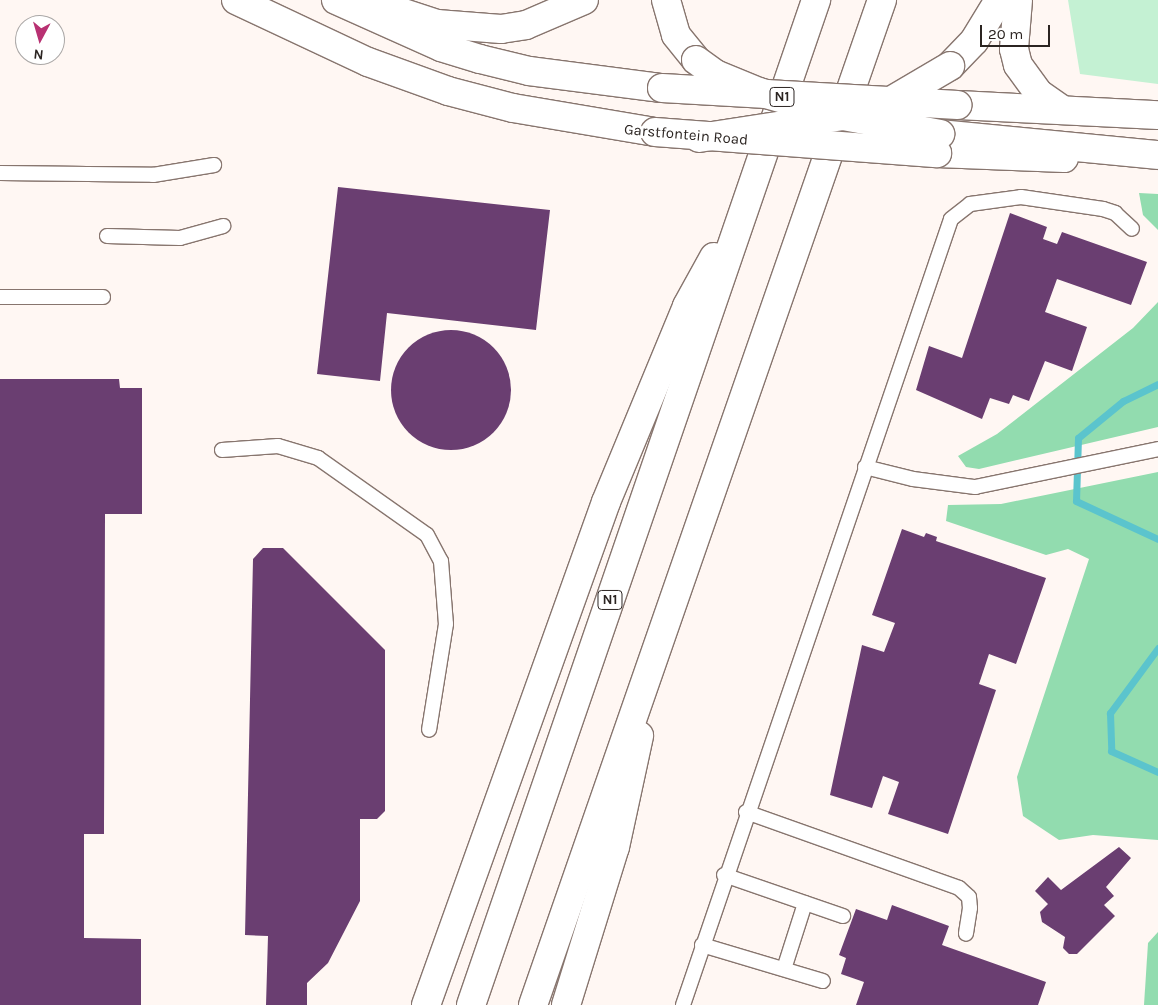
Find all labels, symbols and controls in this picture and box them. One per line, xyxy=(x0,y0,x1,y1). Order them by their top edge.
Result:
north arrow xyxy=(15,15,65,65)
scale bar xyxy=(983,15,1053,47)
text: 20 m xyxy=(988,25,1023,43)
text: N xyxy=(33,45,44,63)
road number: N1 xyxy=(768,85,796,108)
street label: Garstfontein Road xyxy=(623,121,749,149)
road number: N1 xyxy=(596,588,624,612)

